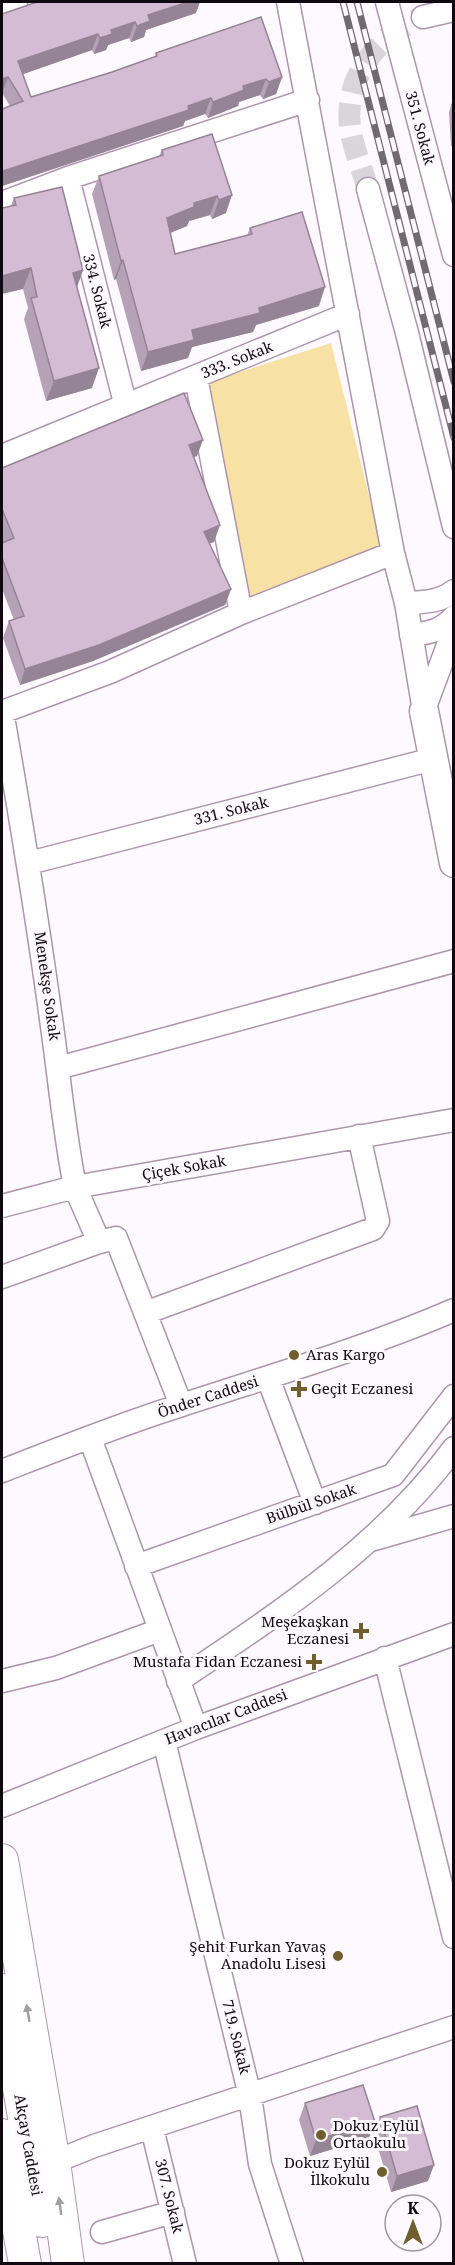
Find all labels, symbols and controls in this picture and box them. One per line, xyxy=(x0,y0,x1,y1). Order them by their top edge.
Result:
street label: 351. Sokak xyxy=(402,89,440,167)
street label: 334. Sokak xyxy=(79,252,117,330)
street label: 333. Sokak xyxy=(198,336,276,383)
street label: 331. Sokak xyxy=(192,791,270,829)
street label: Menekşe Sokak xyxy=(30,930,66,1042)
street label: Çiçek Sokak xyxy=(140,1150,228,1184)
place label: Aras Kargo xyxy=(306,1344,385,1364)
marker: Aras Kargo xyxy=(287,1348,301,1362)
street label: Önder Caddesi xyxy=(155,1370,261,1422)
place label: Geçit Eczanesi xyxy=(311,1378,413,1398)
marker: Geçit Eczanesi xyxy=(292,1382,306,1396)
street label: Bülbül Sokak xyxy=(263,1478,359,1528)
place label: Meşekaşkan Eczanesi xyxy=(261,1611,349,1648)
marker: Meşekaşkan Eczanesi xyxy=(354,1624,368,1638)
place label: Mustafa Fidan Eczanesi xyxy=(133,1651,302,1671)
marker: Mustafa Fidan Eczanesi xyxy=(307,1655,321,1669)
street label: Havacılar Caddesi xyxy=(162,1683,290,1749)
place label: Şehit Furkan Yavaş Anadolu Lisesi xyxy=(189,1936,326,1973)
marker: Şehit Furkan Yavaş Anadolu Lisesi xyxy=(331,1949,345,1963)
street label: 719. Sokak xyxy=(218,1998,256,2076)
one-way arrow xyxy=(23,2004,32,2023)
street label: Akçay Caddesi xyxy=(10,2093,48,2197)
place label: Dokuz Eylül Ortaokulu xyxy=(333,2115,419,2152)
marker: Dokuz Eylül Ortaokulu xyxy=(314,2128,328,2142)
place label: Dokuz Eylül İlkokulu xyxy=(284,2152,370,2189)
street label: 307. Sokak xyxy=(151,2157,189,2235)
marker: Dokuz Eylül İlkokulu xyxy=(375,2165,389,2179)
north arrow xyxy=(383,2193,443,2253)
one-way arrow xyxy=(55,2196,64,2215)
text: K xyxy=(407,2197,419,2219)

